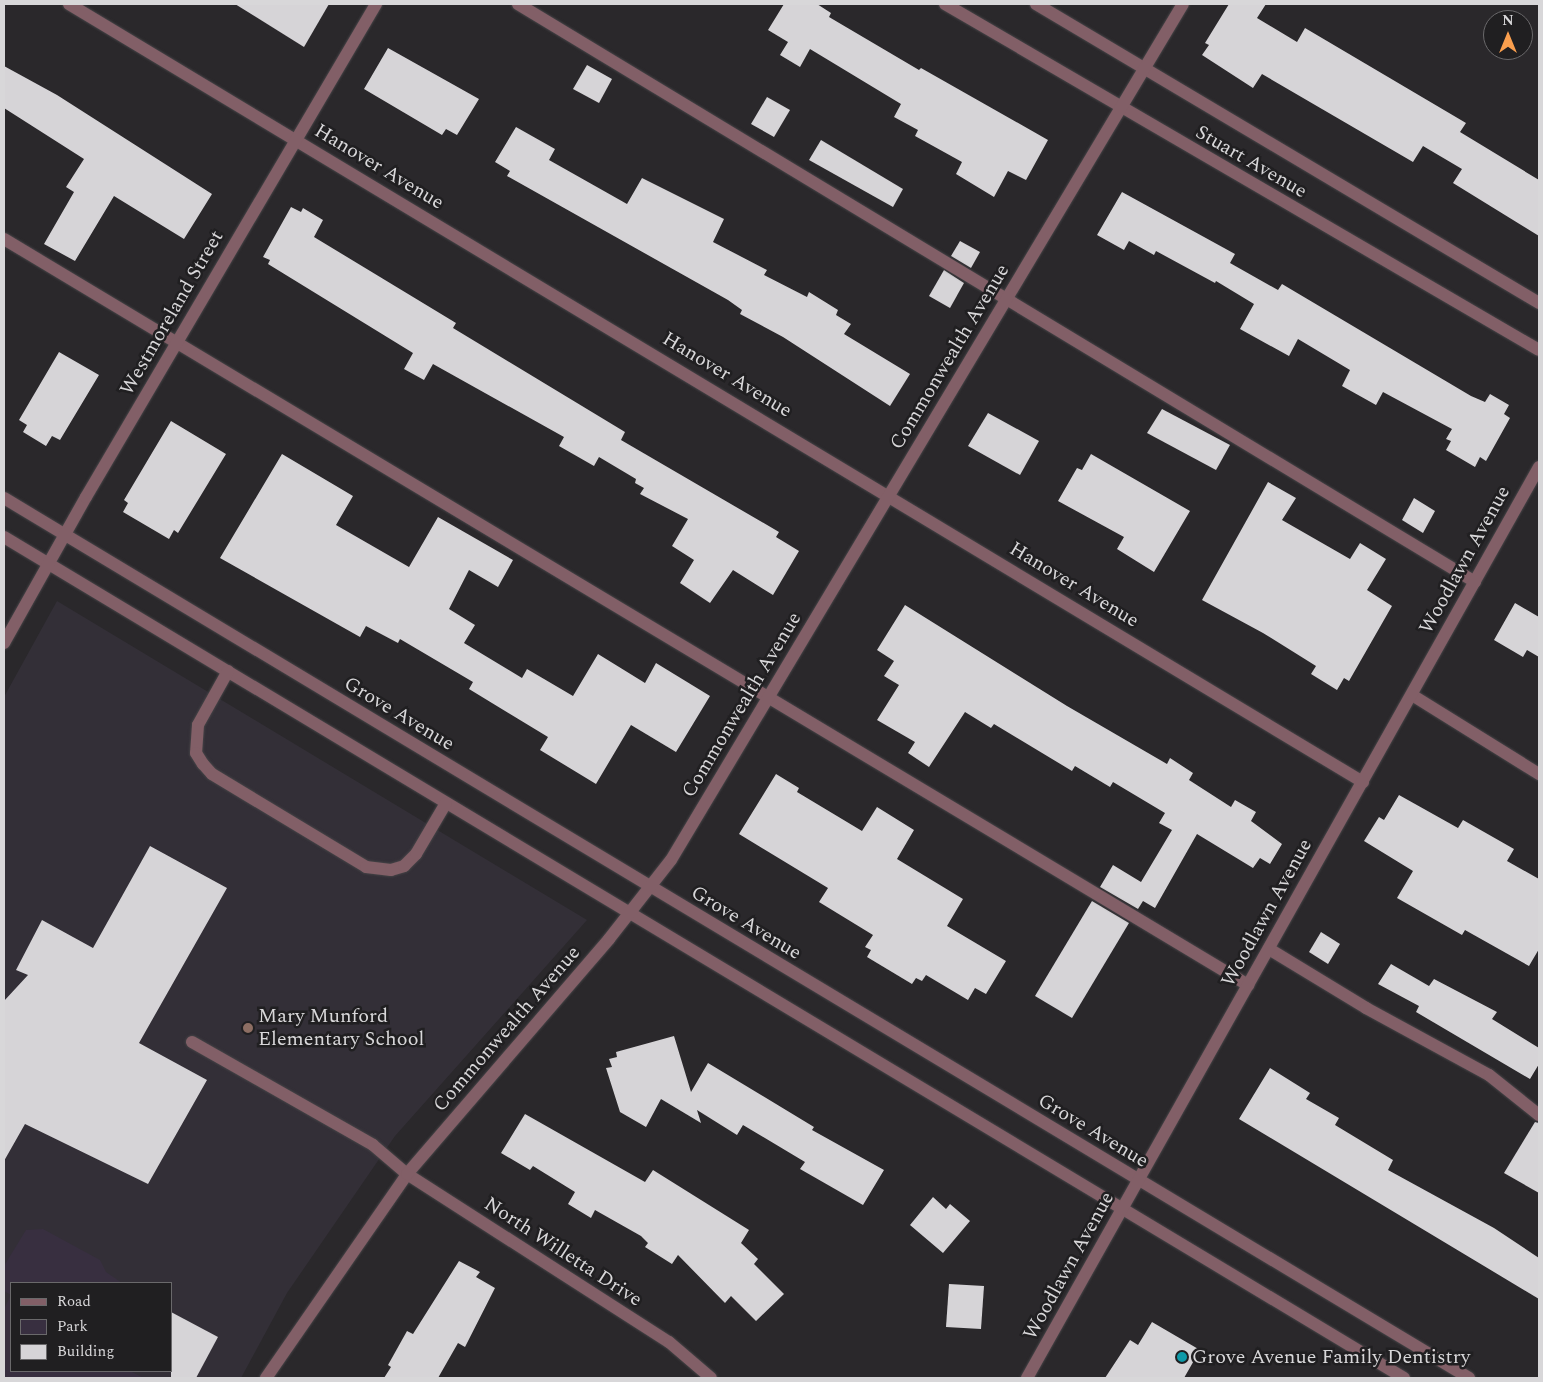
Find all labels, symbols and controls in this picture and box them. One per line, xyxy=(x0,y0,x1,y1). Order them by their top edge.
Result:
north arrow xyxy=(1483,10,1533,60)
text: N xyxy=(1502,10,1514,31)
street label: Hanover Avenue xyxy=(310,119,448,215)
street label: Stuart Avenue xyxy=(1191,120,1311,204)
street label: Westmoreland Street xyxy=(115,226,229,400)
street label: Commonwealth Avenue xyxy=(885,260,1015,454)
street label: Hanover Avenue xyxy=(658,327,796,423)
street label: Woodlawn Avenue xyxy=(1414,482,1516,638)
street label: Hanover Avenue xyxy=(1005,537,1143,633)
street label: Commonwealth Avenue xyxy=(677,608,807,802)
street label: Grove Avenue xyxy=(340,672,458,756)
street label: Woodlawn Avenue xyxy=(1216,835,1318,991)
street label: Grove Avenue xyxy=(687,881,805,965)
street label: Commonwealth Avenue xyxy=(428,941,586,1117)
place label: Mary Munford Elementary School xyxy=(258,1004,424,1051)
marker: Mary Munford Elementary School xyxy=(242,1022,254,1034)
street label: Grove Avenue xyxy=(1034,1089,1152,1173)
street label: Woodlawn Avenue xyxy=(1018,1188,1120,1344)
street label: North Willetta Drive xyxy=(480,1192,646,1312)
legend xyxy=(10,1282,172,1372)
text: Road xyxy=(57,1290,91,1313)
text: Park xyxy=(57,1315,88,1338)
text: Building xyxy=(57,1340,114,1363)
place label: Grove Avenue Family Dentistry xyxy=(1192,1345,1470,1369)
marker: Grove Avenue Family Dentistry xyxy=(1176,1351,1188,1363)

